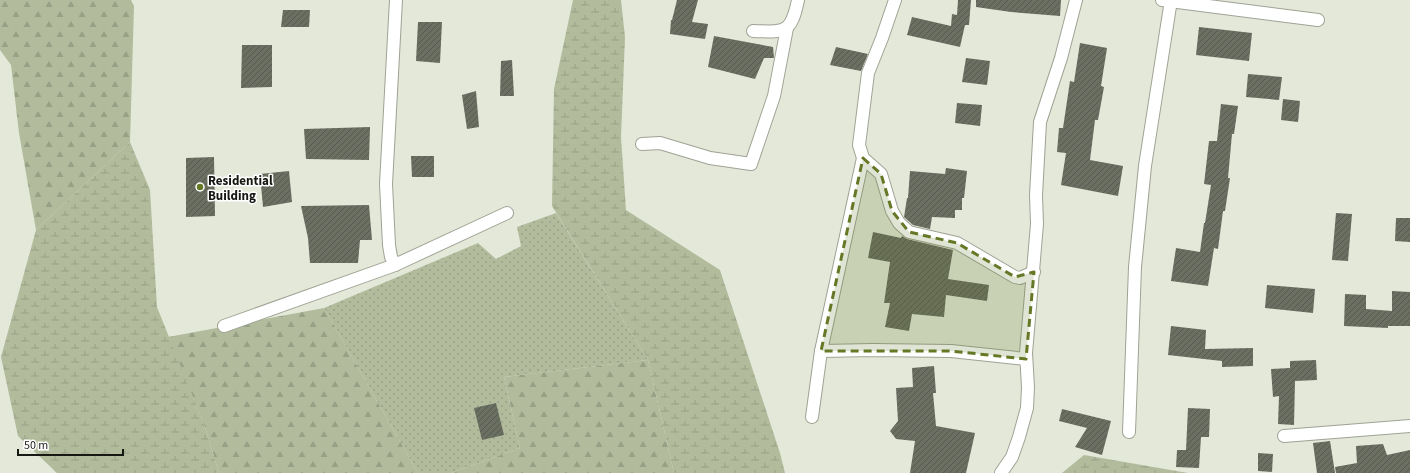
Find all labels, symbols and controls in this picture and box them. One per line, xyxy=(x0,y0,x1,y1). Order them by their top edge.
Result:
place label: Residential Building xyxy=(208,172,273,205)
marker: Residential Building xyxy=(195,182,205,192)
scale bar xyxy=(18,431,123,457)
text: 50 m xyxy=(24,437,48,454)

